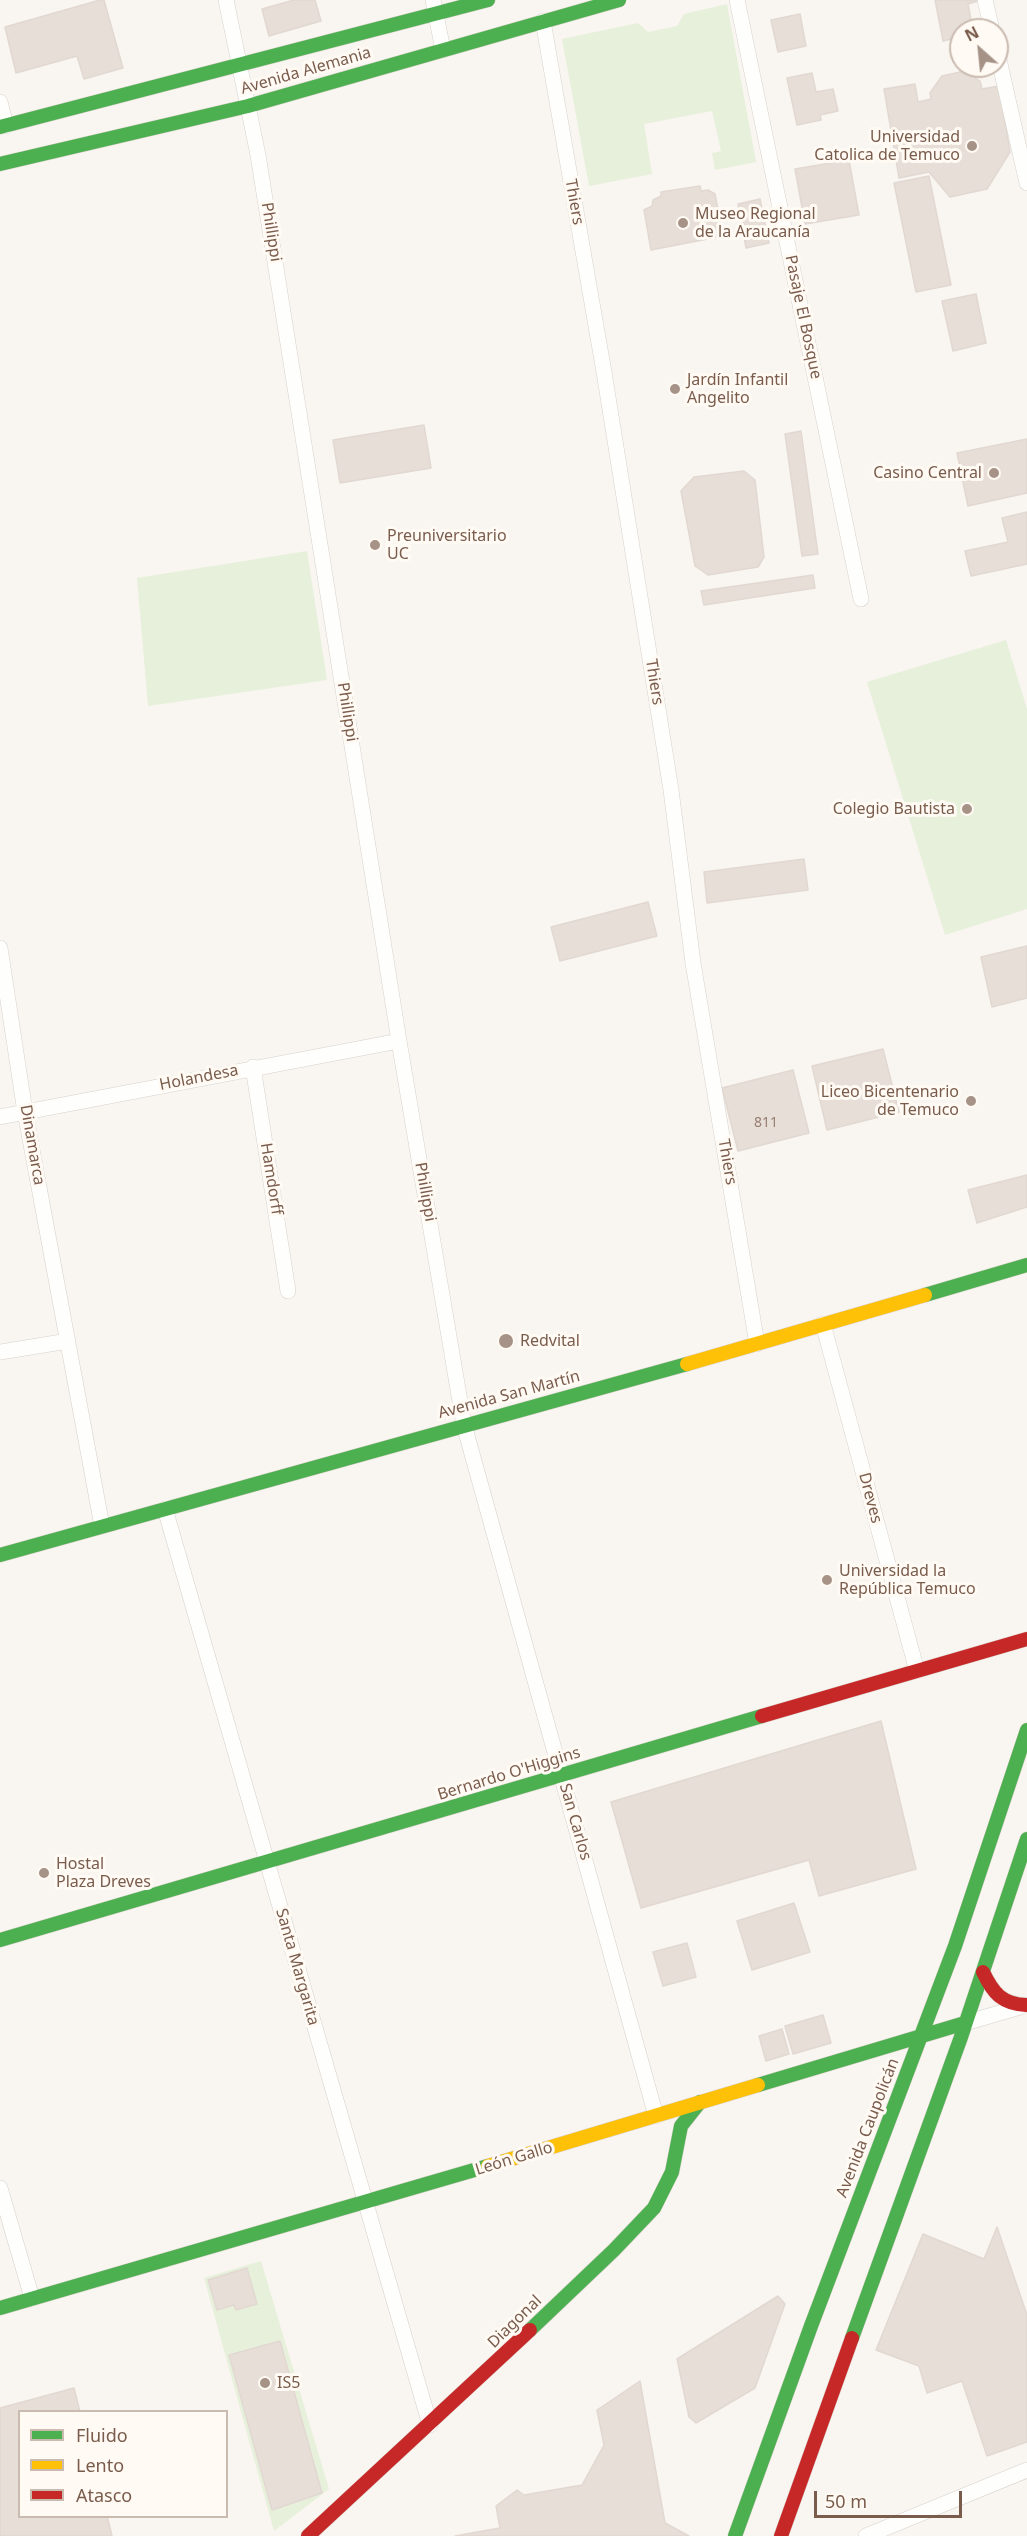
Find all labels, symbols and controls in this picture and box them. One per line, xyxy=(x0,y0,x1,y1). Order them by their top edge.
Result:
north arrow xyxy=(949,18,1009,78)
text: N xyxy=(961,21,983,47)
street label: Avenida Alemania xyxy=(239,43,373,99)
place label: Universidad Catolica de Temuco xyxy=(814,127,960,165)
marker: Universidad Catolica de Temuco xyxy=(965,139,979,153)
street label: Thiers xyxy=(561,178,587,226)
street label: Phillippi xyxy=(257,201,285,263)
place label: Museo Regional de la Araucanía xyxy=(695,204,816,242)
marker: Museo Regional de la Araucanía xyxy=(676,216,690,230)
street label: Pasaje El Bosque xyxy=(780,253,826,381)
place label: Jardín Infantil Angelito xyxy=(687,370,788,408)
marker: Jardín Infantil Angelito xyxy=(668,382,682,396)
place label: Casino Central xyxy=(873,463,982,483)
marker: Casino Central xyxy=(987,466,1001,480)
place label: Preuniversitario UC xyxy=(387,526,507,564)
marker: Preuniversitario UC xyxy=(368,538,382,552)
street label: Thiers xyxy=(641,658,667,706)
street label: Phillippi xyxy=(333,681,361,743)
place label: Colegio Bautista xyxy=(833,799,955,819)
marker: Colegio Bautista xyxy=(960,802,974,816)
street label: Holandesa xyxy=(158,1061,240,1095)
place label: Liceo Bicentenario de Temuco xyxy=(821,1082,959,1120)
marker: Liceo Bicentenario de Temuco xyxy=(964,1094,978,1108)
street label: Dinamarca xyxy=(15,1103,49,1187)
house number: 811 xyxy=(754,1115,778,1131)
street label: Thiers xyxy=(714,1138,740,1186)
street label: Hamdorff xyxy=(256,1141,286,1217)
street label: Phillippi xyxy=(410,1161,440,1223)
place label: Redvital xyxy=(520,1331,580,1351)
marker: Redvital xyxy=(497,1332,515,1350)
street label: Avenida San Martín xyxy=(436,1367,582,1423)
street label: Dreves xyxy=(854,1471,886,1525)
place label: Universidad la República Temuco xyxy=(839,1561,976,1599)
marker: Universidad la República Temuco xyxy=(820,1573,834,1587)
street label: Bernardo O'Higgins xyxy=(435,1743,583,1805)
street label: San Carlos xyxy=(555,1781,595,1863)
place label: Hostal Plaza Dreves xyxy=(56,1854,151,1892)
marker: Hostal Plaza Dreves xyxy=(37,1866,51,1880)
street label: Santa Margarita xyxy=(271,1906,323,2028)
street label: Avenida Caupolicán xyxy=(833,2056,903,2200)
street label: León Gallo xyxy=(473,2138,555,2180)
street label: Diagonal xyxy=(484,2292,546,2352)
place label: IS5 xyxy=(277,2373,300,2393)
marker: IS5 xyxy=(258,2376,272,2390)
legend xyxy=(18,2410,228,2518)
text: Fluido xyxy=(76,2423,128,2447)
text: Lento xyxy=(76,2453,124,2477)
scale bar xyxy=(817,2479,966,2517)
text: Atasco xyxy=(76,2483,132,2507)
text: 50 m xyxy=(825,2489,867,2513)

